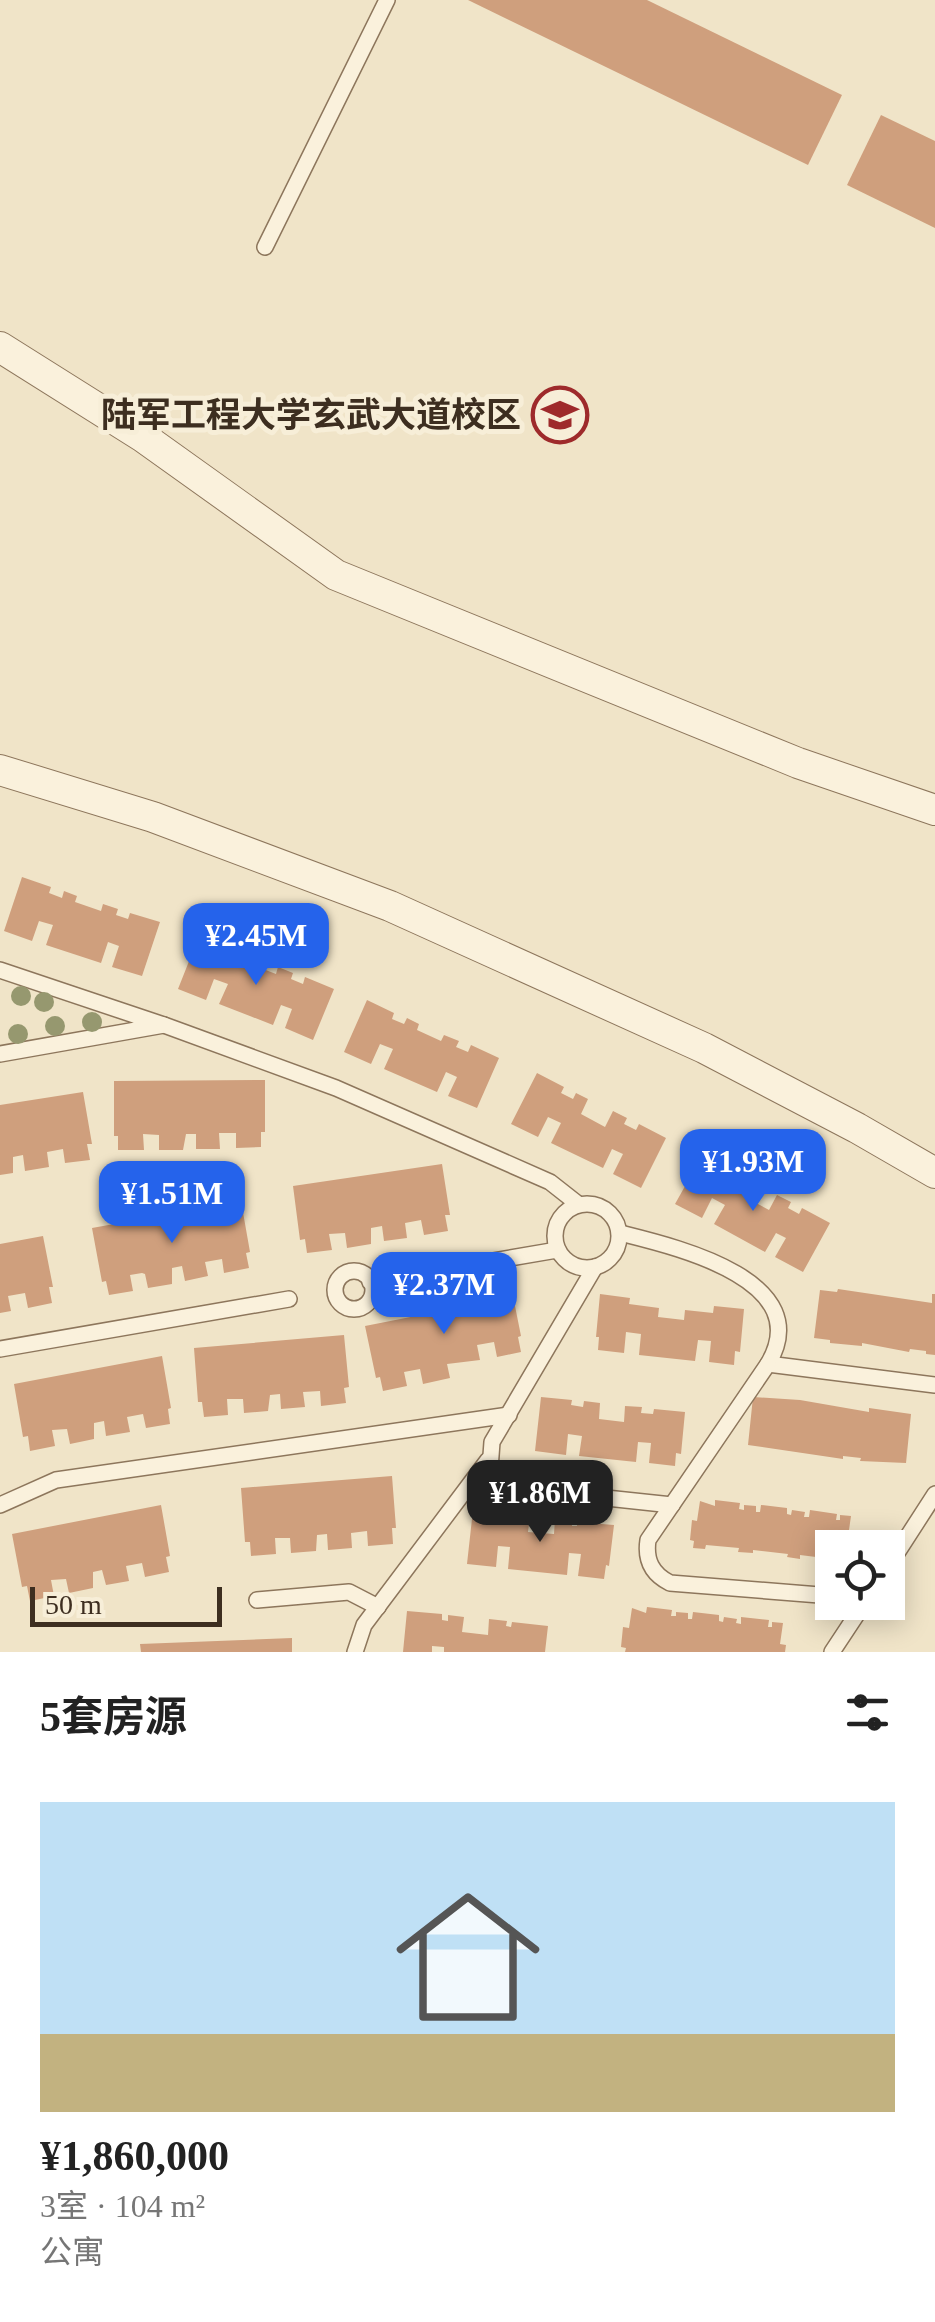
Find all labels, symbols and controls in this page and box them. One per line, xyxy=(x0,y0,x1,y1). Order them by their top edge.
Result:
school or university icon: 陆军工程大学玄武大道校区 xyxy=(530,385,590,445)
place label: 陆军工程大学玄武大道校区 xyxy=(101,396,521,435)
pin: ¥2.45M xyxy=(175,903,337,988)
text: ¥2.45M xyxy=(205,917,307,953)
pin: ¥1.93M xyxy=(672,1129,834,1214)
text: ¥1.93M xyxy=(702,1143,804,1179)
pin: ¥1.51M xyxy=(91,1161,253,1246)
text: ¥1.51M xyxy=(121,1175,223,1211)
pin: ¥2.37M xyxy=(363,1252,525,1337)
text: ¥2.37M xyxy=(393,1266,495,1302)
pin: ¥1.86M xyxy=(459,1460,621,1545)
text: ¥1.86M xyxy=(489,1474,591,1510)
map controls xyxy=(815,1530,905,1620)
button: locate xyxy=(815,1530,905,1620)
scale bar xyxy=(30,1582,222,1626)
text: 50 m xyxy=(45,1589,102,1620)
icon: filters xyxy=(840,1685,895,1740)
text: 5套房源 xyxy=(40,1694,187,1740)
icon: home xyxy=(378,1867,558,2047)
text: ¥1,860,000 xyxy=(40,2133,229,2179)
text: 3室 · 104 m² xyxy=(40,2188,205,2224)
text: 公寓 xyxy=(40,2234,104,2270)

